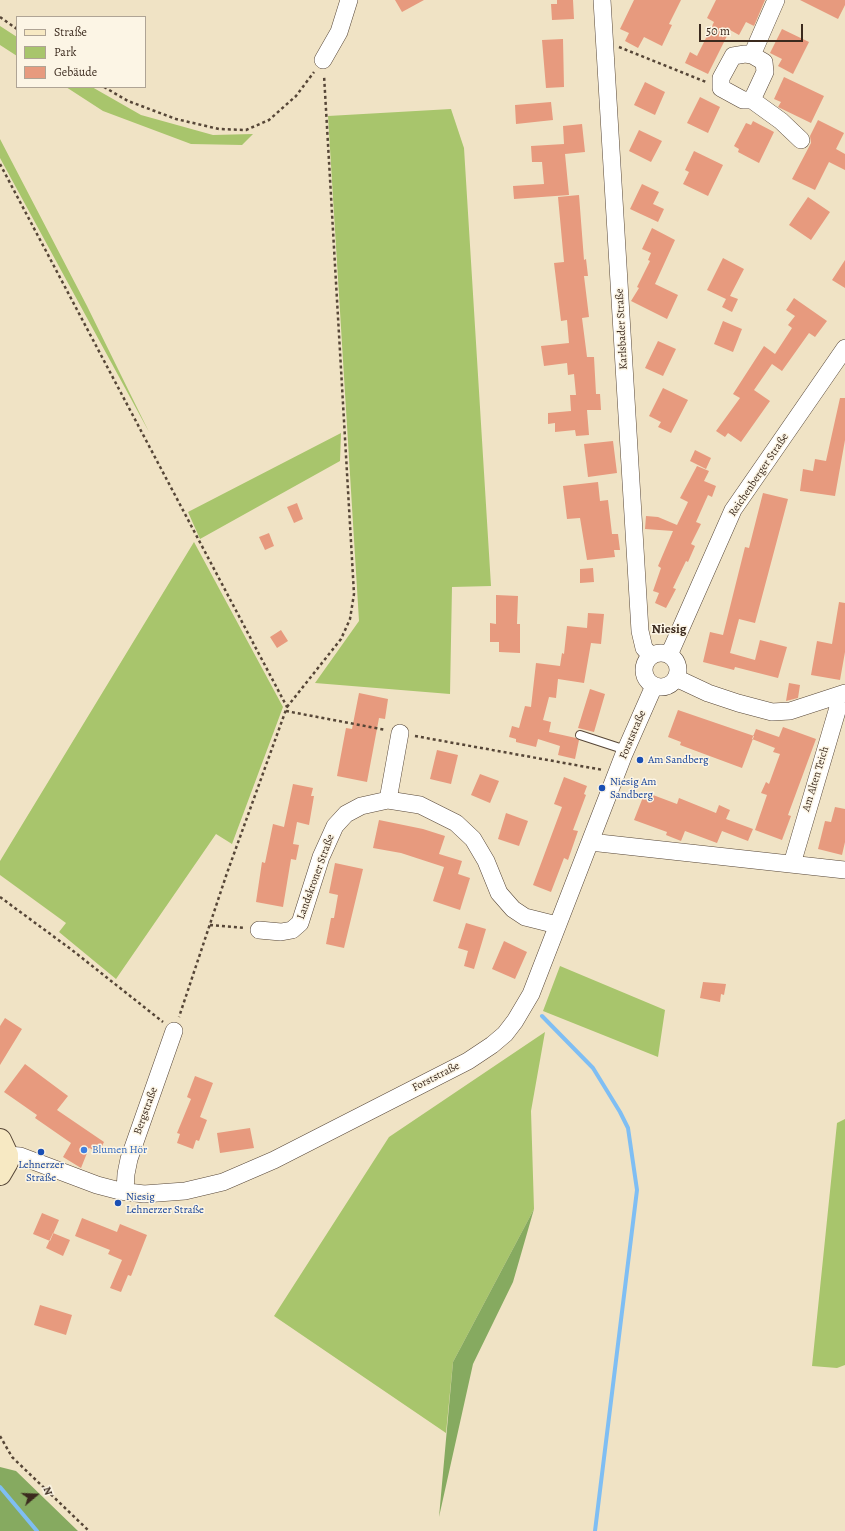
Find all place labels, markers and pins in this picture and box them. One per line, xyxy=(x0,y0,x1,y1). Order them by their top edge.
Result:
place label: Am Sandberg xyxy=(648,753,708,767)
marker: Am Sandberg xyxy=(635,755,645,765)
place label: Niesig Am Sandberg xyxy=(610,775,656,801)
marker: Niesig Am Sandberg xyxy=(597,783,607,793)
place label: Blumen Hör xyxy=(92,1143,147,1157)
marker: Blumen Hör xyxy=(79,1145,89,1155)
marker: Lehnerzer Straße xyxy=(36,1147,46,1157)
place label: Lehnerzer Straße xyxy=(18,1158,64,1184)
place label: Niesig Lehnerzer Straße xyxy=(126,1190,204,1216)
marker: Niesig Lehnerzer Straße xyxy=(113,1198,123,1208)

